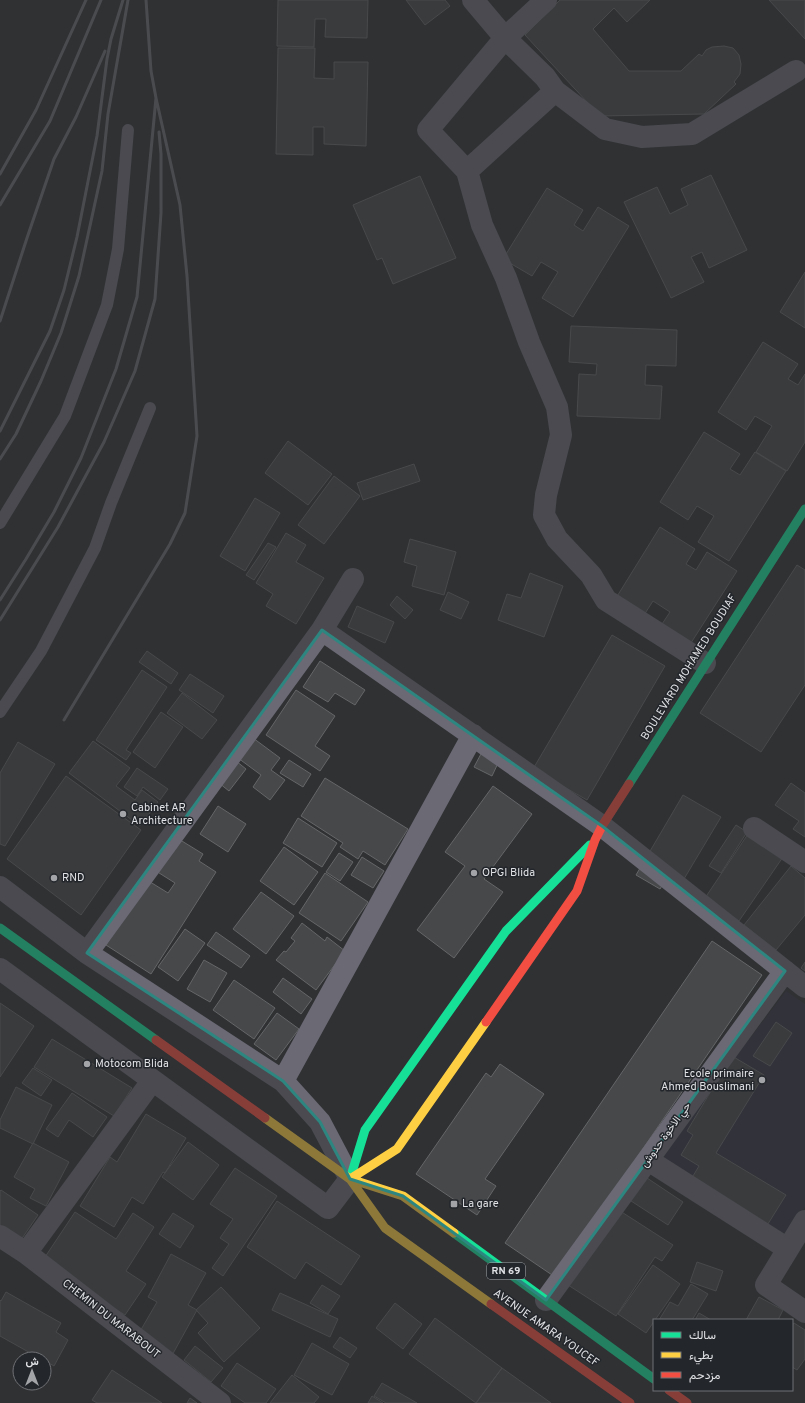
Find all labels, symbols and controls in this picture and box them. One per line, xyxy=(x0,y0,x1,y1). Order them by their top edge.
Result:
street label: BOULEVARD MOHAMED BOUDIAF xyxy=(638,591,740,743)
place label: Cabinet AR Architecture xyxy=(131,801,193,828)
marker: Cabinet AR Architecture xyxy=(118,809,128,819)
place label: OPGI Blida xyxy=(482,866,535,880)
marker: OPGI Blida xyxy=(469,868,479,878)
place label: RND xyxy=(62,871,85,885)
marker: RND xyxy=(49,873,59,883)
place label: Motocom Blida xyxy=(95,1057,169,1071)
marker: Motocom Blida xyxy=(82,1059,92,1069)
place label: Ecole primaire Ahmed Bouslimani xyxy=(661,1067,754,1094)
marker: Ecole primaire Ahmed Bouslimani xyxy=(757,1075,767,1085)
street label: حي الاخوة حدوش xyxy=(638,1100,696,1171)
place label: La gare xyxy=(462,1197,499,1211)
marker: La gare xyxy=(449,1199,459,1209)
road number: RN 69 xyxy=(487,1263,525,1279)
street label: CHEMIN DU MARABOUT xyxy=(59,1276,163,1362)
street label: AVENUE AMARA YOUCEF xyxy=(491,1286,601,1370)
legend xyxy=(653,1319,793,1391)
text: سالك xyxy=(689,1328,716,1344)
text: بطيء xyxy=(689,1348,713,1365)
north arrow xyxy=(12,1351,52,1391)
text: ش xyxy=(25,1355,39,1369)
text: مزدحم xyxy=(689,1368,720,1384)

